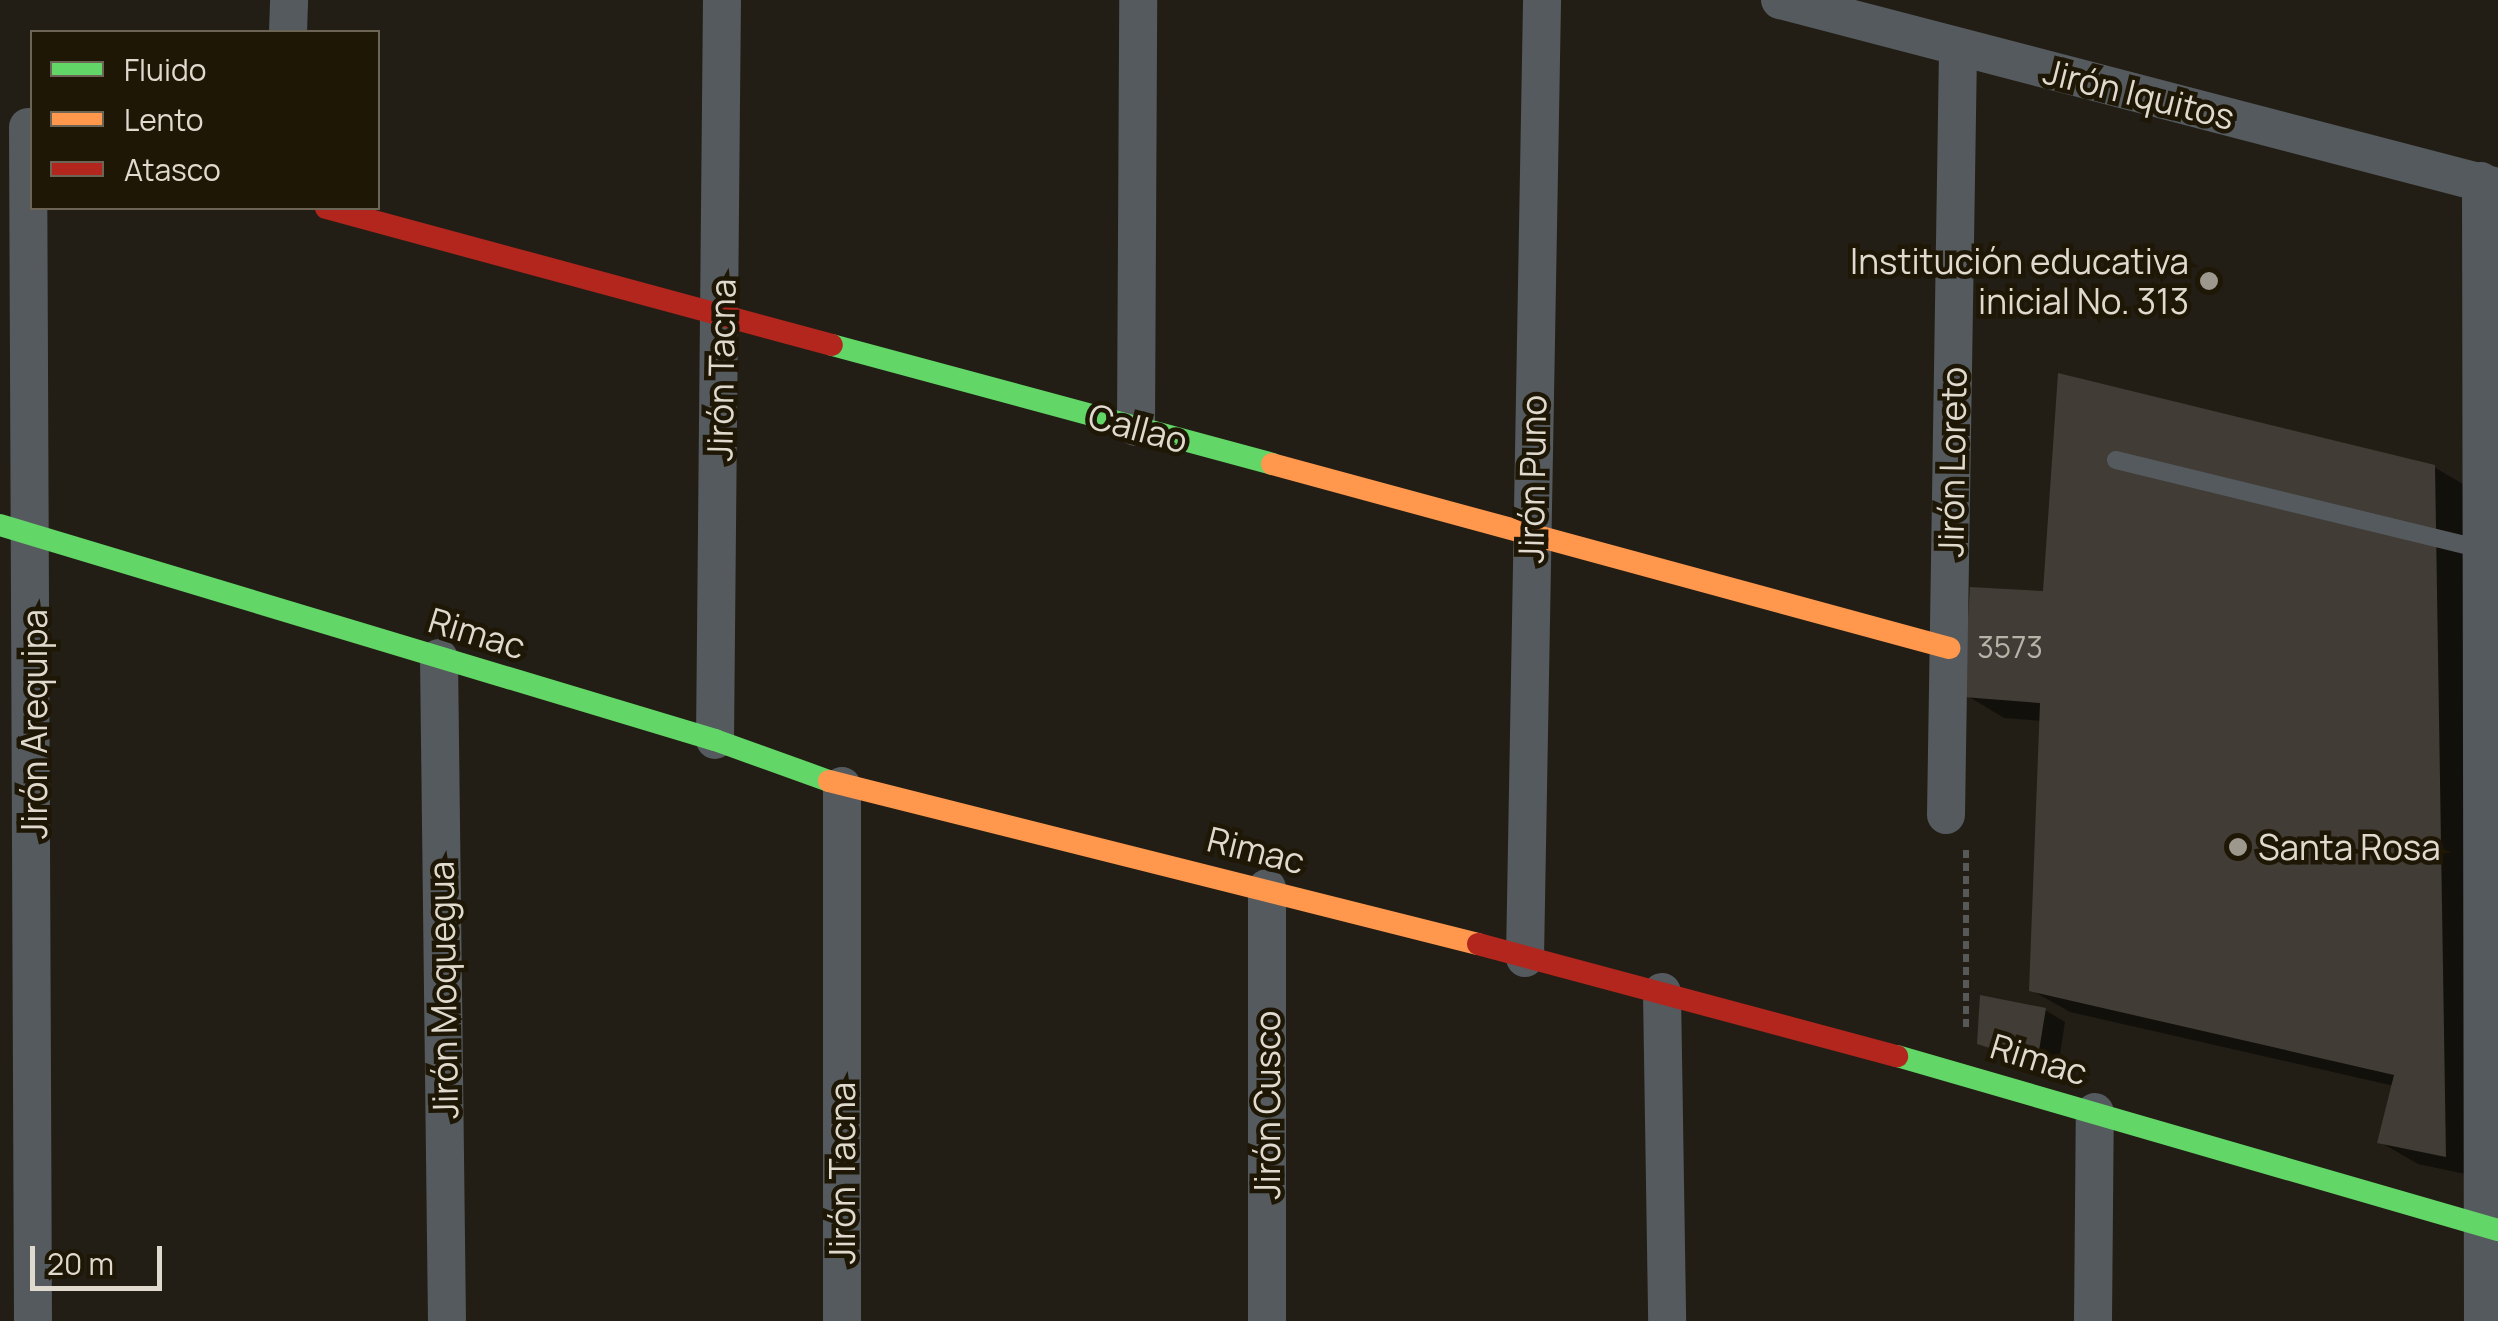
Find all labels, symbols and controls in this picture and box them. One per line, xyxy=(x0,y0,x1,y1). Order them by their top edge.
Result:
legend xyxy=(30,30,380,210)
text: Fluido xyxy=(124,49,206,90)
street label: Jirón Iquitos xyxy=(2039,50,2239,138)
text: Lento xyxy=(124,99,203,140)
text: Atasco xyxy=(124,149,221,190)
place label: Institución educativa inicial No. 313 xyxy=(1850,240,2189,322)
marker: Institución educativa inicial No. 313 xyxy=(2198,270,2220,292)
street label: Jirón Tacna xyxy=(698,278,744,462)
street label: Jirón Loreto xyxy=(1929,366,1975,558)
street label: Jirón Puno xyxy=(1510,394,1554,564)
street label: Callao xyxy=(1084,395,1192,461)
street label: Rimac xyxy=(424,598,530,668)
street label: Jirón Arequipa xyxy=(13,609,55,839)
house number: 3573 xyxy=(1977,629,2043,665)
street label: Rimac xyxy=(1203,818,1309,882)
place label: Santa Rosa xyxy=(2258,826,2441,868)
marker: Santa Rosa xyxy=(2227,836,2249,858)
street label: Jirón Moquegua xyxy=(420,861,466,1119)
street label: Jirón Cusco xyxy=(1246,1011,1288,1199)
street label: Rimac xyxy=(1986,1024,2092,1094)
street label: Jirón Tacna xyxy=(821,1082,863,1264)
scale bar xyxy=(35,1226,168,1288)
text: 20 m xyxy=(47,1243,114,1284)

